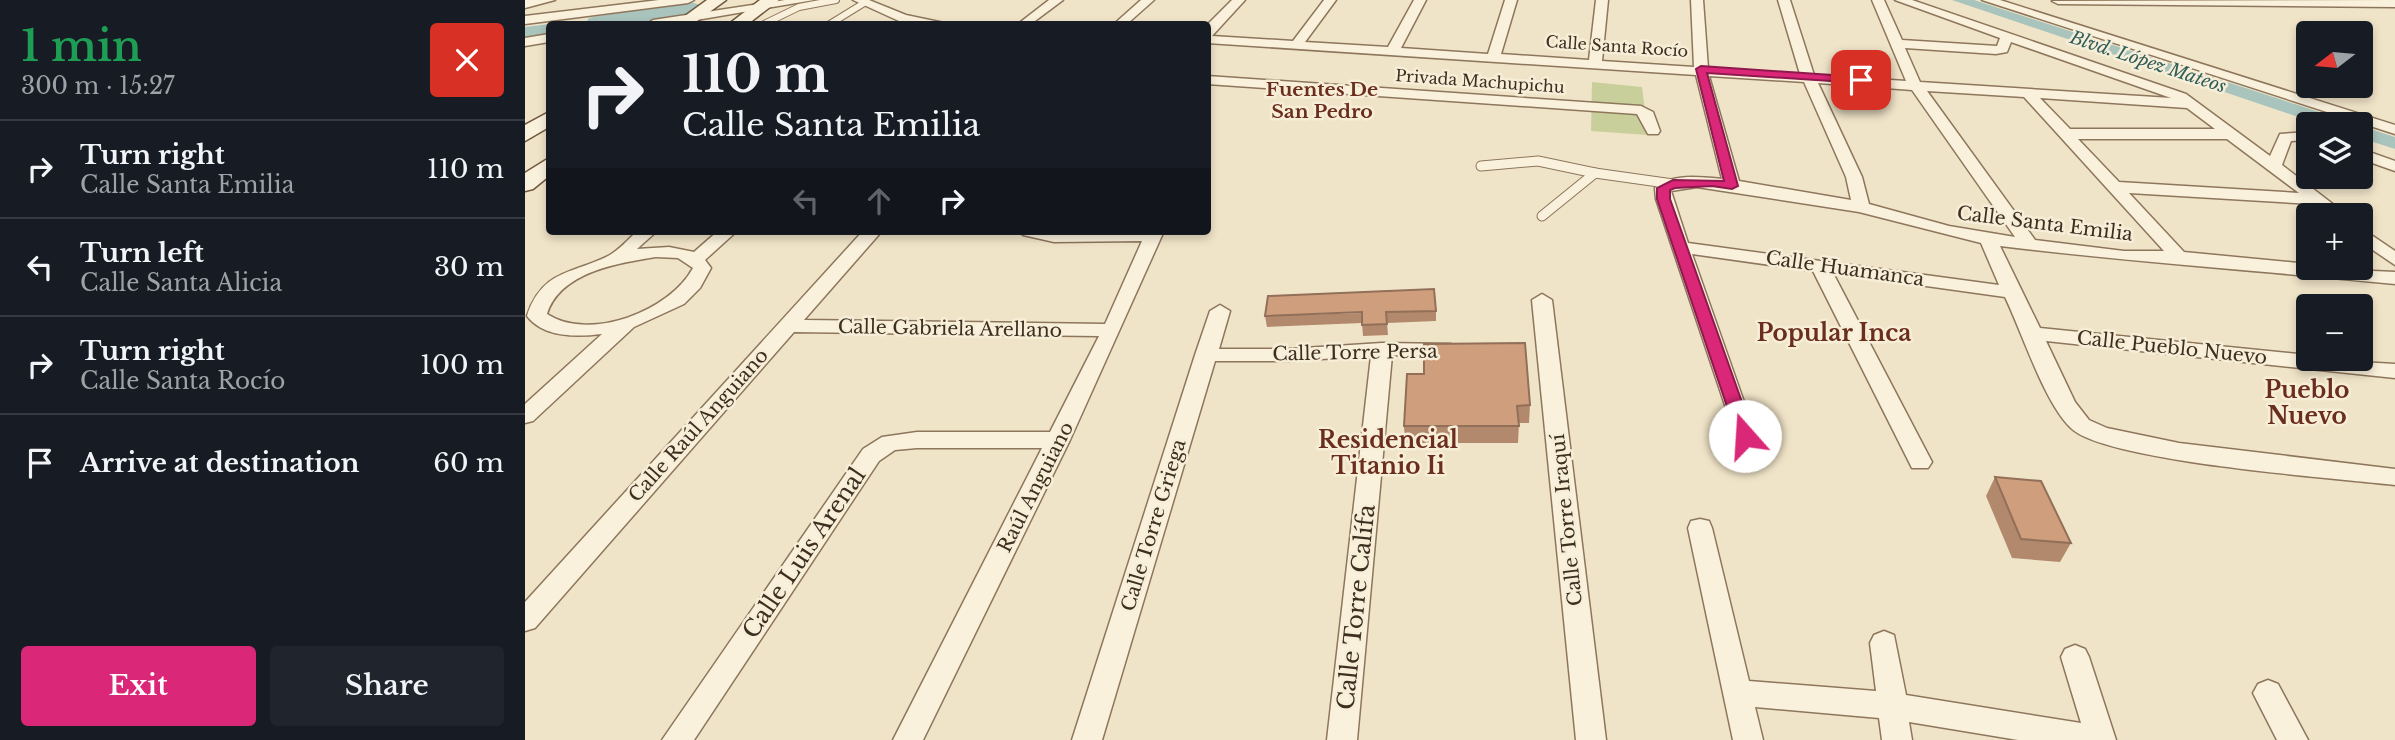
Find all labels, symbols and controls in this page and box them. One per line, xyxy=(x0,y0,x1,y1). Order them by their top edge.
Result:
text: 1 min xyxy=(21,20,142,72)
north arrow xyxy=(2296,21,2373,98)
map controls xyxy=(2296,21,2373,371)
button: close xyxy=(430,23,504,97)
water label: Blvd. López Mateos xyxy=(2066,26,2229,98)
street label: Calle Santa Rocío xyxy=(1545,31,1689,61)
text: 110 m xyxy=(682,44,829,105)
icon: right xyxy=(567,49,658,140)
pin xyxy=(1831,50,1891,110)
icon: arrive xyxy=(1842,61,1880,99)
street label: Privada Machupichu xyxy=(1395,65,1566,97)
text: 300 m · 15:27 xyxy=(21,72,175,100)
district label: Fuentes De San Pedro xyxy=(1266,78,1378,123)
text: Calle Santa Emilia xyxy=(682,105,980,145)
button: layers xyxy=(2296,112,2373,189)
text: Turn right xyxy=(80,139,225,171)
icon: right xyxy=(21,150,59,188)
text: 110 m xyxy=(427,153,504,185)
text: Calle Santa Emilia xyxy=(80,171,294,199)
icon: left xyxy=(787,182,825,220)
icon: ahead xyxy=(860,182,898,220)
icon: right xyxy=(933,182,971,220)
street label: Calle Santa Emilia xyxy=(1956,201,2135,246)
button: + xyxy=(2296,203,2373,280)
text: Turn left xyxy=(80,237,204,269)
street label: Calle Huamanca xyxy=(1764,246,1926,291)
icon: left xyxy=(21,248,59,286)
text: 30 m xyxy=(434,251,504,283)
text: Calle Santa Alicia xyxy=(80,269,282,297)
button: − xyxy=(2296,294,2373,371)
street label: Calle Gabriela Arellano xyxy=(838,315,1062,342)
district label: Popular Inca xyxy=(1757,319,1911,347)
street label: Calle Pueblo Nuevo xyxy=(2076,326,2268,369)
text: Turn right xyxy=(80,335,225,367)
street label: Calle Torre Persa xyxy=(1272,340,1438,365)
street label: Calle Raúl Anguiano xyxy=(624,344,773,507)
icon: right xyxy=(21,346,59,384)
text: 100 m xyxy=(420,349,504,381)
text: Calle Santa Rocío xyxy=(80,367,285,395)
district label: Pueblo Nuevo xyxy=(2264,376,2350,430)
position arrow xyxy=(1708,399,1782,473)
street label: Raúl Anguiano xyxy=(993,418,1078,556)
district label: Residencial Titanio Ii xyxy=(1318,426,1458,480)
street label: Calle Torre Iraquí xyxy=(1546,432,1587,607)
street label: Calle Torre Griega xyxy=(1116,436,1191,614)
icon: arrive xyxy=(21,444,59,482)
text: Arrive at destination xyxy=(80,447,360,479)
text: 60 m xyxy=(433,447,504,479)
street label: Calle Luis Arenal xyxy=(737,462,871,644)
street label: Calle Torre Calífa xyxy=(1331,503,1381,711)
button: Exit xyxy=(21,646,256,726)
button: Share xyxy=(270,646,504,726)

